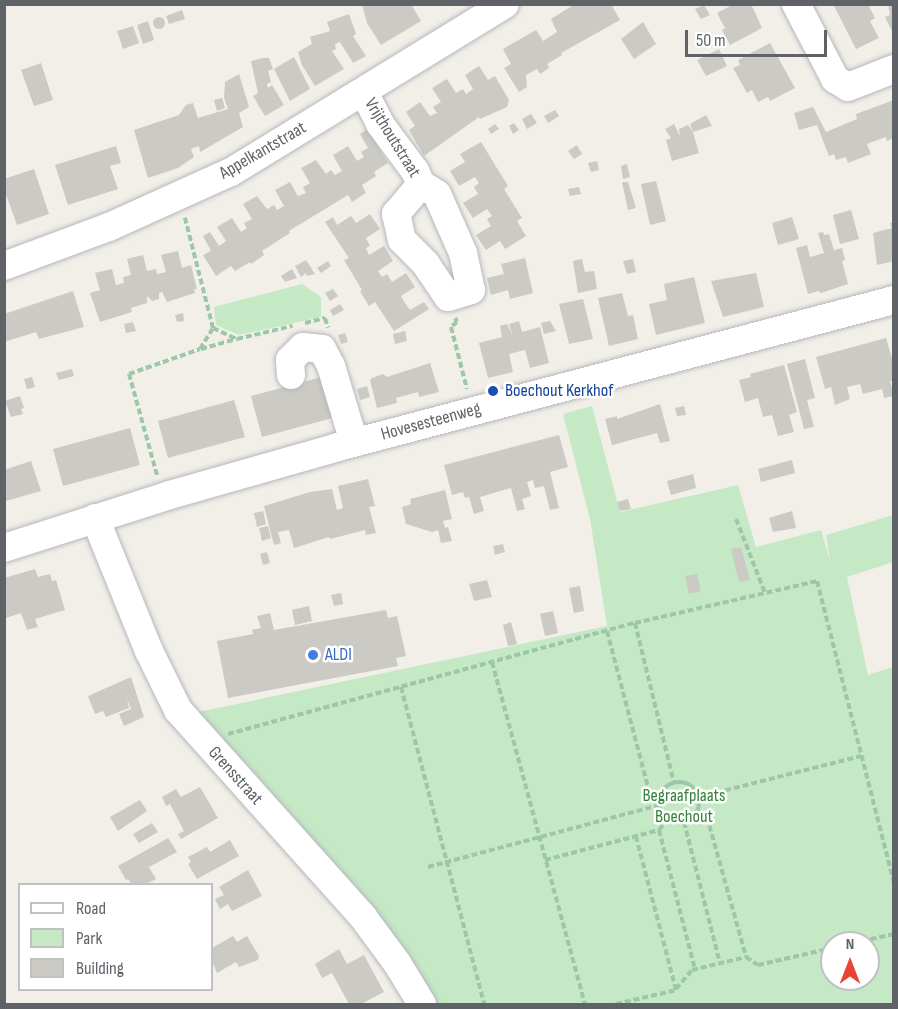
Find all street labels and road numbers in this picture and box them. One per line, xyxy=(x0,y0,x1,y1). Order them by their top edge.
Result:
street label: Vrijthoutstraat xyxy=(359,94,425,182)
street label: Appelkantstraat xyxy=(216,117,310,185)
street label: Hovesesteenweg xyxy=(379,398,483,446)
street label: Grensstraat xyxy=(203,742,267,810)

